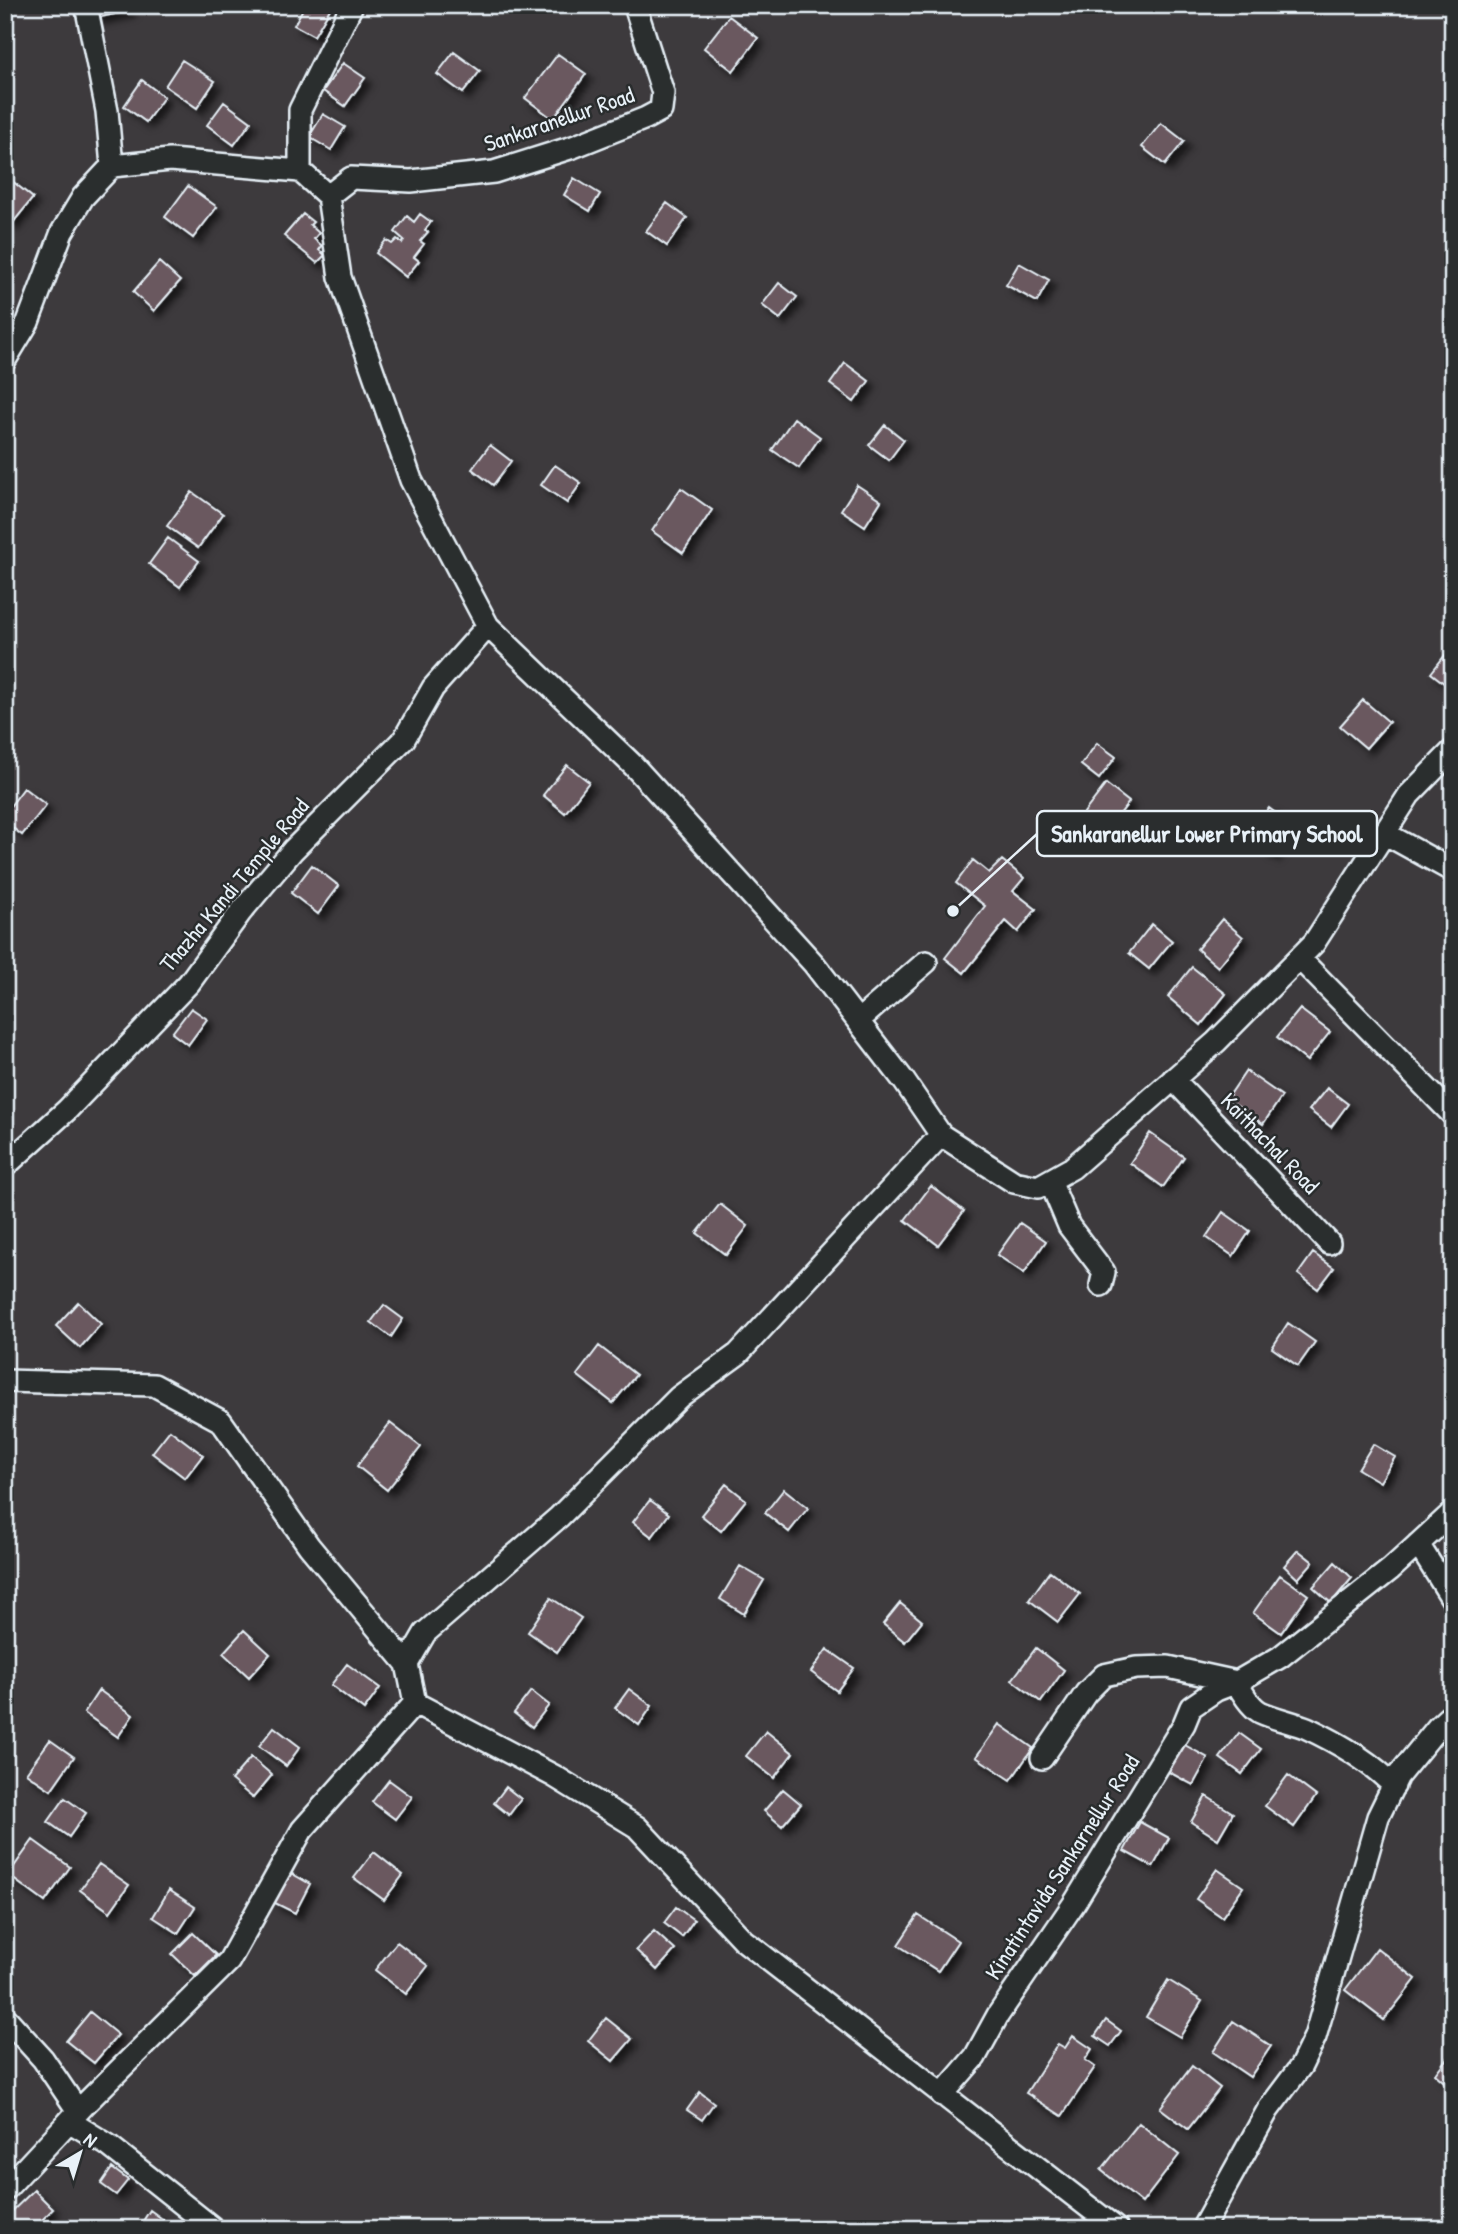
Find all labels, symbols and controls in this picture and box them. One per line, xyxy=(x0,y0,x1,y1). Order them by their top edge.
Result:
street label: Sankaranellur Road xyxy=(480,78,638,159)
street label: Thazha Kandi Temple Road xyxy=(152,791,315,978)
callout: Sankaranellur Lower Primary School xyxy=(1037,811,1377,856)
text: Sankaranellur Lower Primary School xyxy=(1051,817,1363,850)
street label: Kaithachal Road xyxy=(1214,1085,1327,1200)
street label: Kinatintavida Sankarnellur Road xyxy=(977,1748,1146,1985)
north arrow xyxy=(46,2118,116,2188)
text: N xyxy=(78,2126,102,2153)

